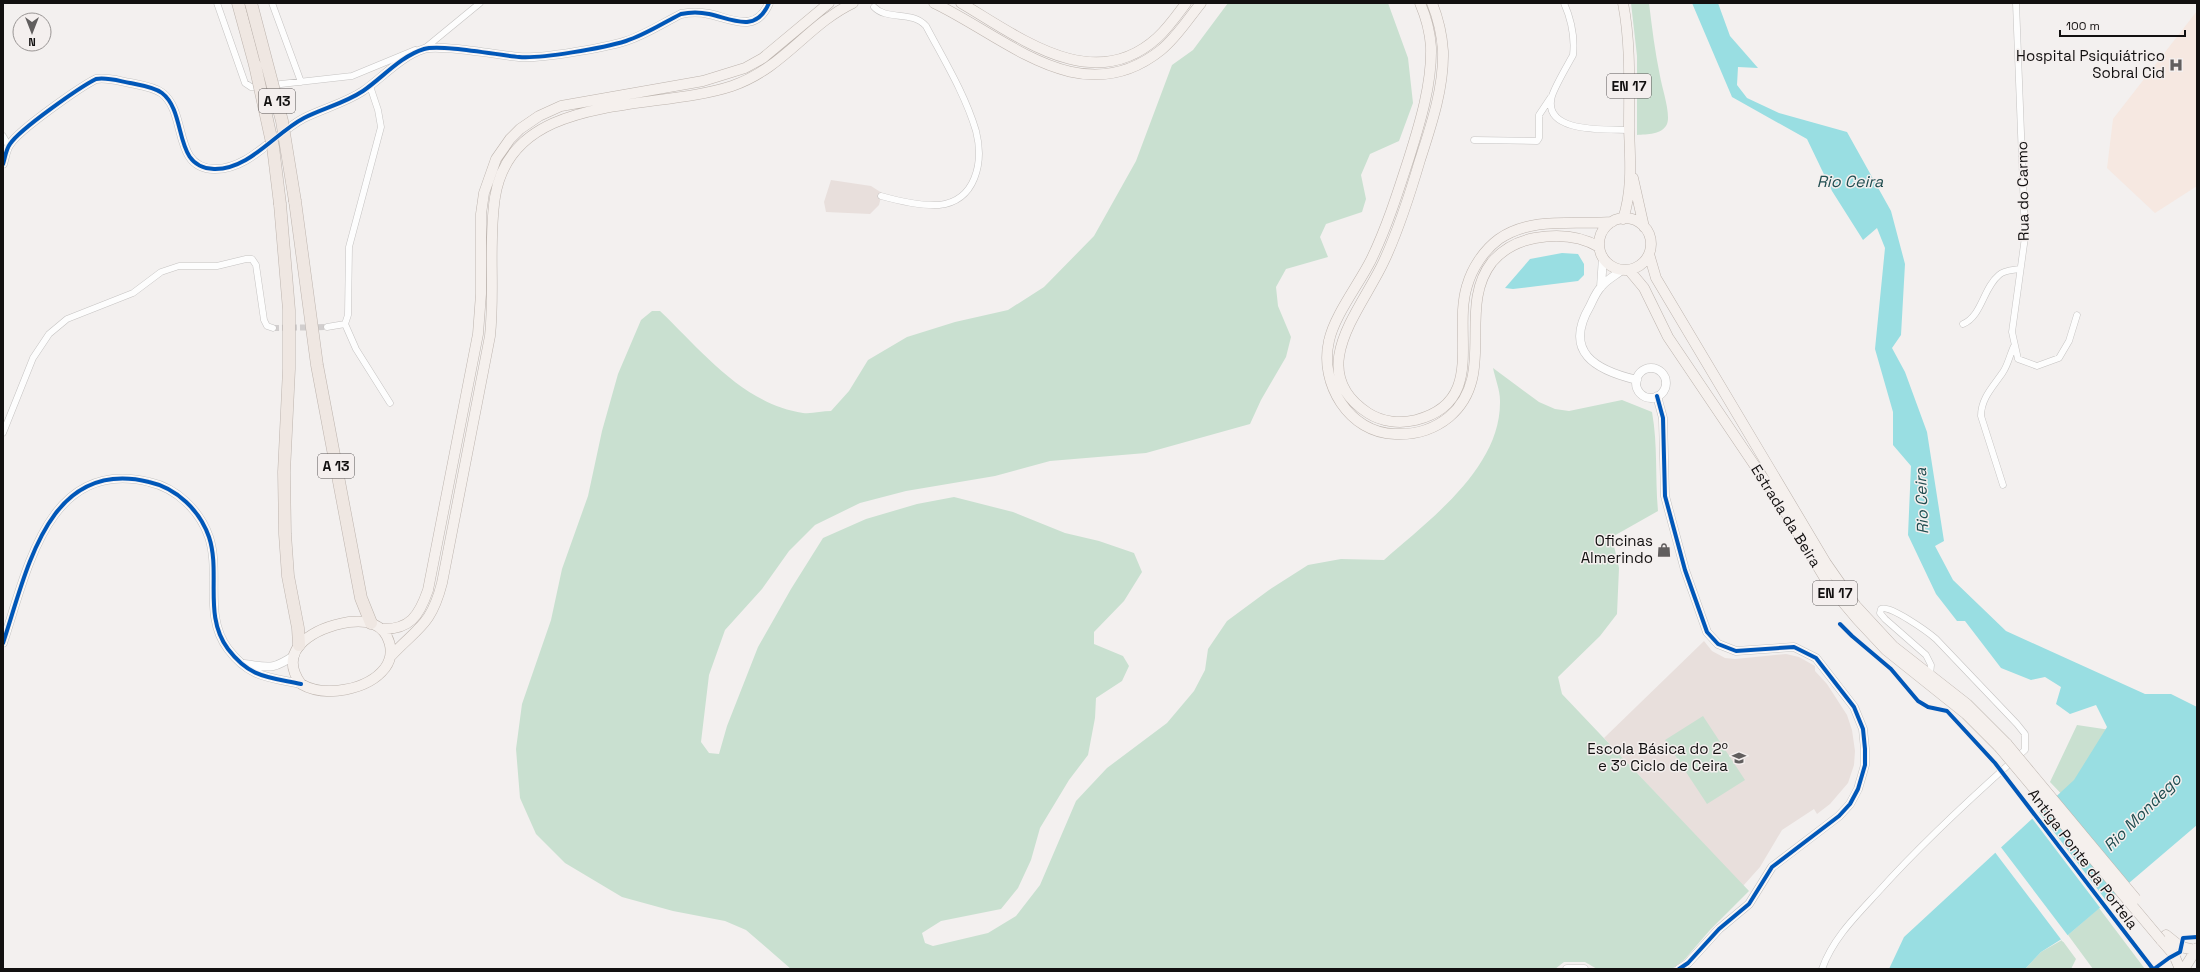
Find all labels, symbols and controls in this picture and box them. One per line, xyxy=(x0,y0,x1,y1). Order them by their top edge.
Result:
north arrow xyxy=(12,12,52,52)
scale bar xyxy=(2060,12,2185,38)
text: 100 m xyxy=(2066,18,2100,34)
text: N xyxy=(28,35,36,49)
place label: Hospital Psiquiátrico Sobral Cid xyxy=(2016,46,2165,82)
hospital icon: Hospital Psiquiátrico Sobral Cid xyxy=(2168,57,2184,73)
road number: EN 17 xyxy=(1607,74,1651,98)
road number: A 13 xyxy=(259,89,295,113)
street label: Rua do Carmo xyxy=(2012,141,2033,241)
water label: Rio Ceira xyxy=(1817,171,1884,192)
road number: A 13 xyxy=(318,454,354,478)
street label: Estrada da Beira xyxy=(1747,461,1826,571)
water label: Rio Ceira xyxy=(1910,467,1933,535)
place label: Oficinas Almerindo xyxy=(1581,531,1653,567)
shop icon: Oficinas Almerindo xyxy=(1656,542,1672,558)
road number: EN 17 xyxy=(1813,581,1857,605)
place label: Escola Básica do 2º e 3º Ciclo de Ceira xyxy=(1587,739,1728,775)
school or university icon: Escola Básica do 2º e 3º Ciclo de Ceira xyxy=(1731,750,1747,766)
water label: Rio Mondego xyxy=(2099,768,2186,856)
street label: Antiga Ponte da Portela xyxy=(2024,785,2143,933)

